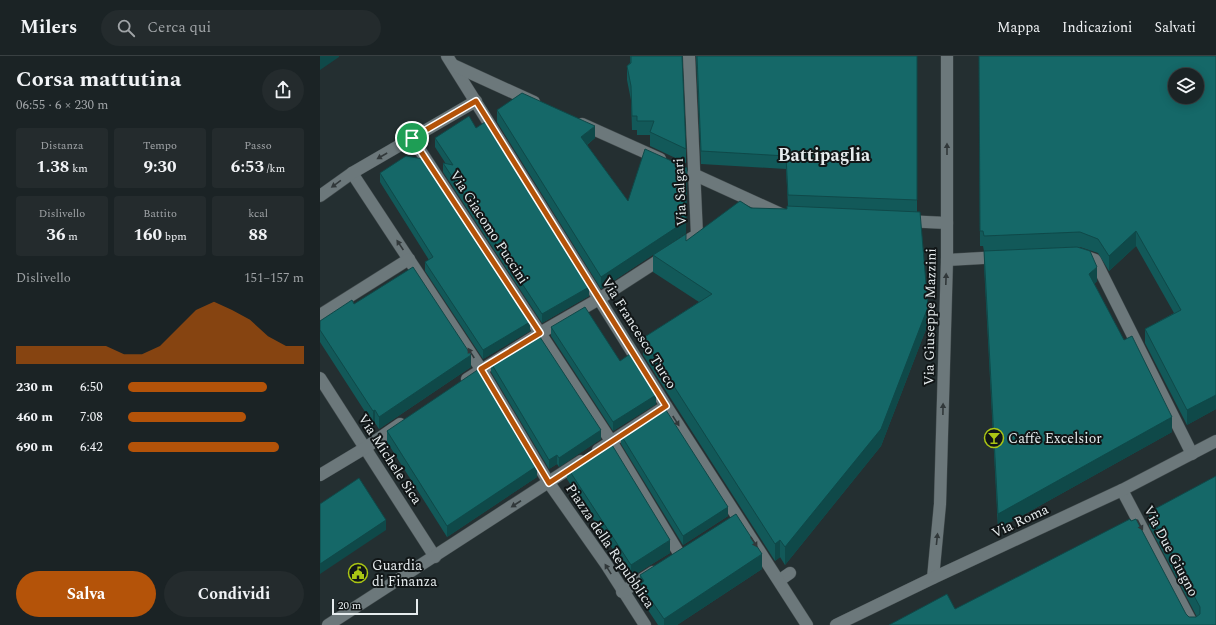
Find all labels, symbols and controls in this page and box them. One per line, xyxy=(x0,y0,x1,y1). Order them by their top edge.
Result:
search box xyxy=(101,10,381,46)
text: Milers xyxy=(20,13,77,42)
text: Cerca qui xyxy=(147,16,211,39)
icon: search xyxy=(115,17,137,39)
text: Mappa xyxy=(997,17,1040,38)
text: Indicazioni xyxy=(1062,17,1132,38)
text: Salvati xyxy=(1154,17,1196,38)
text: Corsa mattutina xyxy=(16,63,181,96)
map controls xyxy=(1168,68,1204,104)
button: layers xyxy=(1168,68,1204,104)
button: share xyxy=(262,69,304,111)
text: 06:55 · 6 × 230 m xyxy=(16,95,108,115)
pin xyxy=(395,121,429,155)
icon: arrive xyxy=(401,127,423,149)
text: Distanza xyxy=(41,137,83,154)
text: Tempo xyxy=(143,137,177,154)
text: Passo xyxy=(244,137,272,154)
district label: Battipaglia xyxy=(778,142,871,169)
one-way arrow xyxy=(944,142,950,155)
one-way arrow xyxy=(376,153,387,160)
text: 1.38 xyxy=(36,154,69,180)
text: 9:30 xyxy=(143,154,177,180)
text: 6:53 xyxy=(231,154,264,180)
street label: Via Salgari xyxy=(668,158,692,226)
text: km xyxy=(69,160,88,177)
text: /km xyxy=(264,160,285,177)
street label: Via Giacomo Puccini xyxy=(444,166,534,288)
one-way arrow xyxy=(331,180,341,188)
text: Dislivello xyxy=(39,205,85,222)
text: Battito xyxy=(143,205,177,222)
text: kcal xyxy=(248,205,268,222)
text: 36 xyxy=(46,222,65,248)
text: 160 xyxy=(133,222,162,248)
text: 88 xyxy=(248,222,268,248)
text: m xyxy=(65,228,78,245)
text: bpm xyxy=(162,228,187,245)
one-way arrow xyxy=(396,239,404,250)
street label: Via Giuseppe Mazzini xyxy=(918,248,942,386)
text: Dislivello xyxy=(16,268,71,288)
text: 151–157 m xyxy=(244,268,304,288)
street label: Via Francesco Turco xyxy=(596,273,682,393)
one-way arrow xyxy=(942,273,949,285)
one-way arrow xyxy=(467,348,475,358)
text: 230 m xyxy=(16,377,53,397)
text: 6:50 xyxy=(80,377,103,397)
one-way arrow xyxy=(939,403,946,415)
text: 460 m xyxy=(16,407,53,427)
text: 7:08 xyxy=(80,407,103,427)
street label: Via Michele Sica xyxy=(353,410,427,509)
one-way arrow xyxy=(672,416,680,426)
bar icon: Caffè Excelsior xyxy=(983,427,1005,449)
place label: Caffè Excelsior xyxy=(1008,428,1102,449)
text: 690 m xyxy=(16,437,53,457)
text: 6:42 xyxy=(80,437,103,457)
street label: Piazza della Repubblica xyxy=(560,479,660,613)
street label: Via Roma xyxy=(988,499,1052,543)
one-way arrow xyxy=(511,500,521,508)
street label: Via Due Giugno xyxy=(1138,502,1204,600)
one-way arrow xyxy=(1137,519,1143,530)
one-way arrow xyxy=(933,533,940,545)
one-way arrow xyxy=(751,536,758,548)
place label: Guardia di Finanza xyxy=(372,555,437,592)
public building icon: Guardia di Finanza xyxy=(347,562,369,584)
one-way arrow xyxy=(605,563,612,575)
button: Salva xyxy=(16,571,156,617)
button: Condividi xyxy=(164,571,304,617)
scale bar xyxy=(332,597,418,616)
text: 20 m xyxy=(338,597,361,614)

